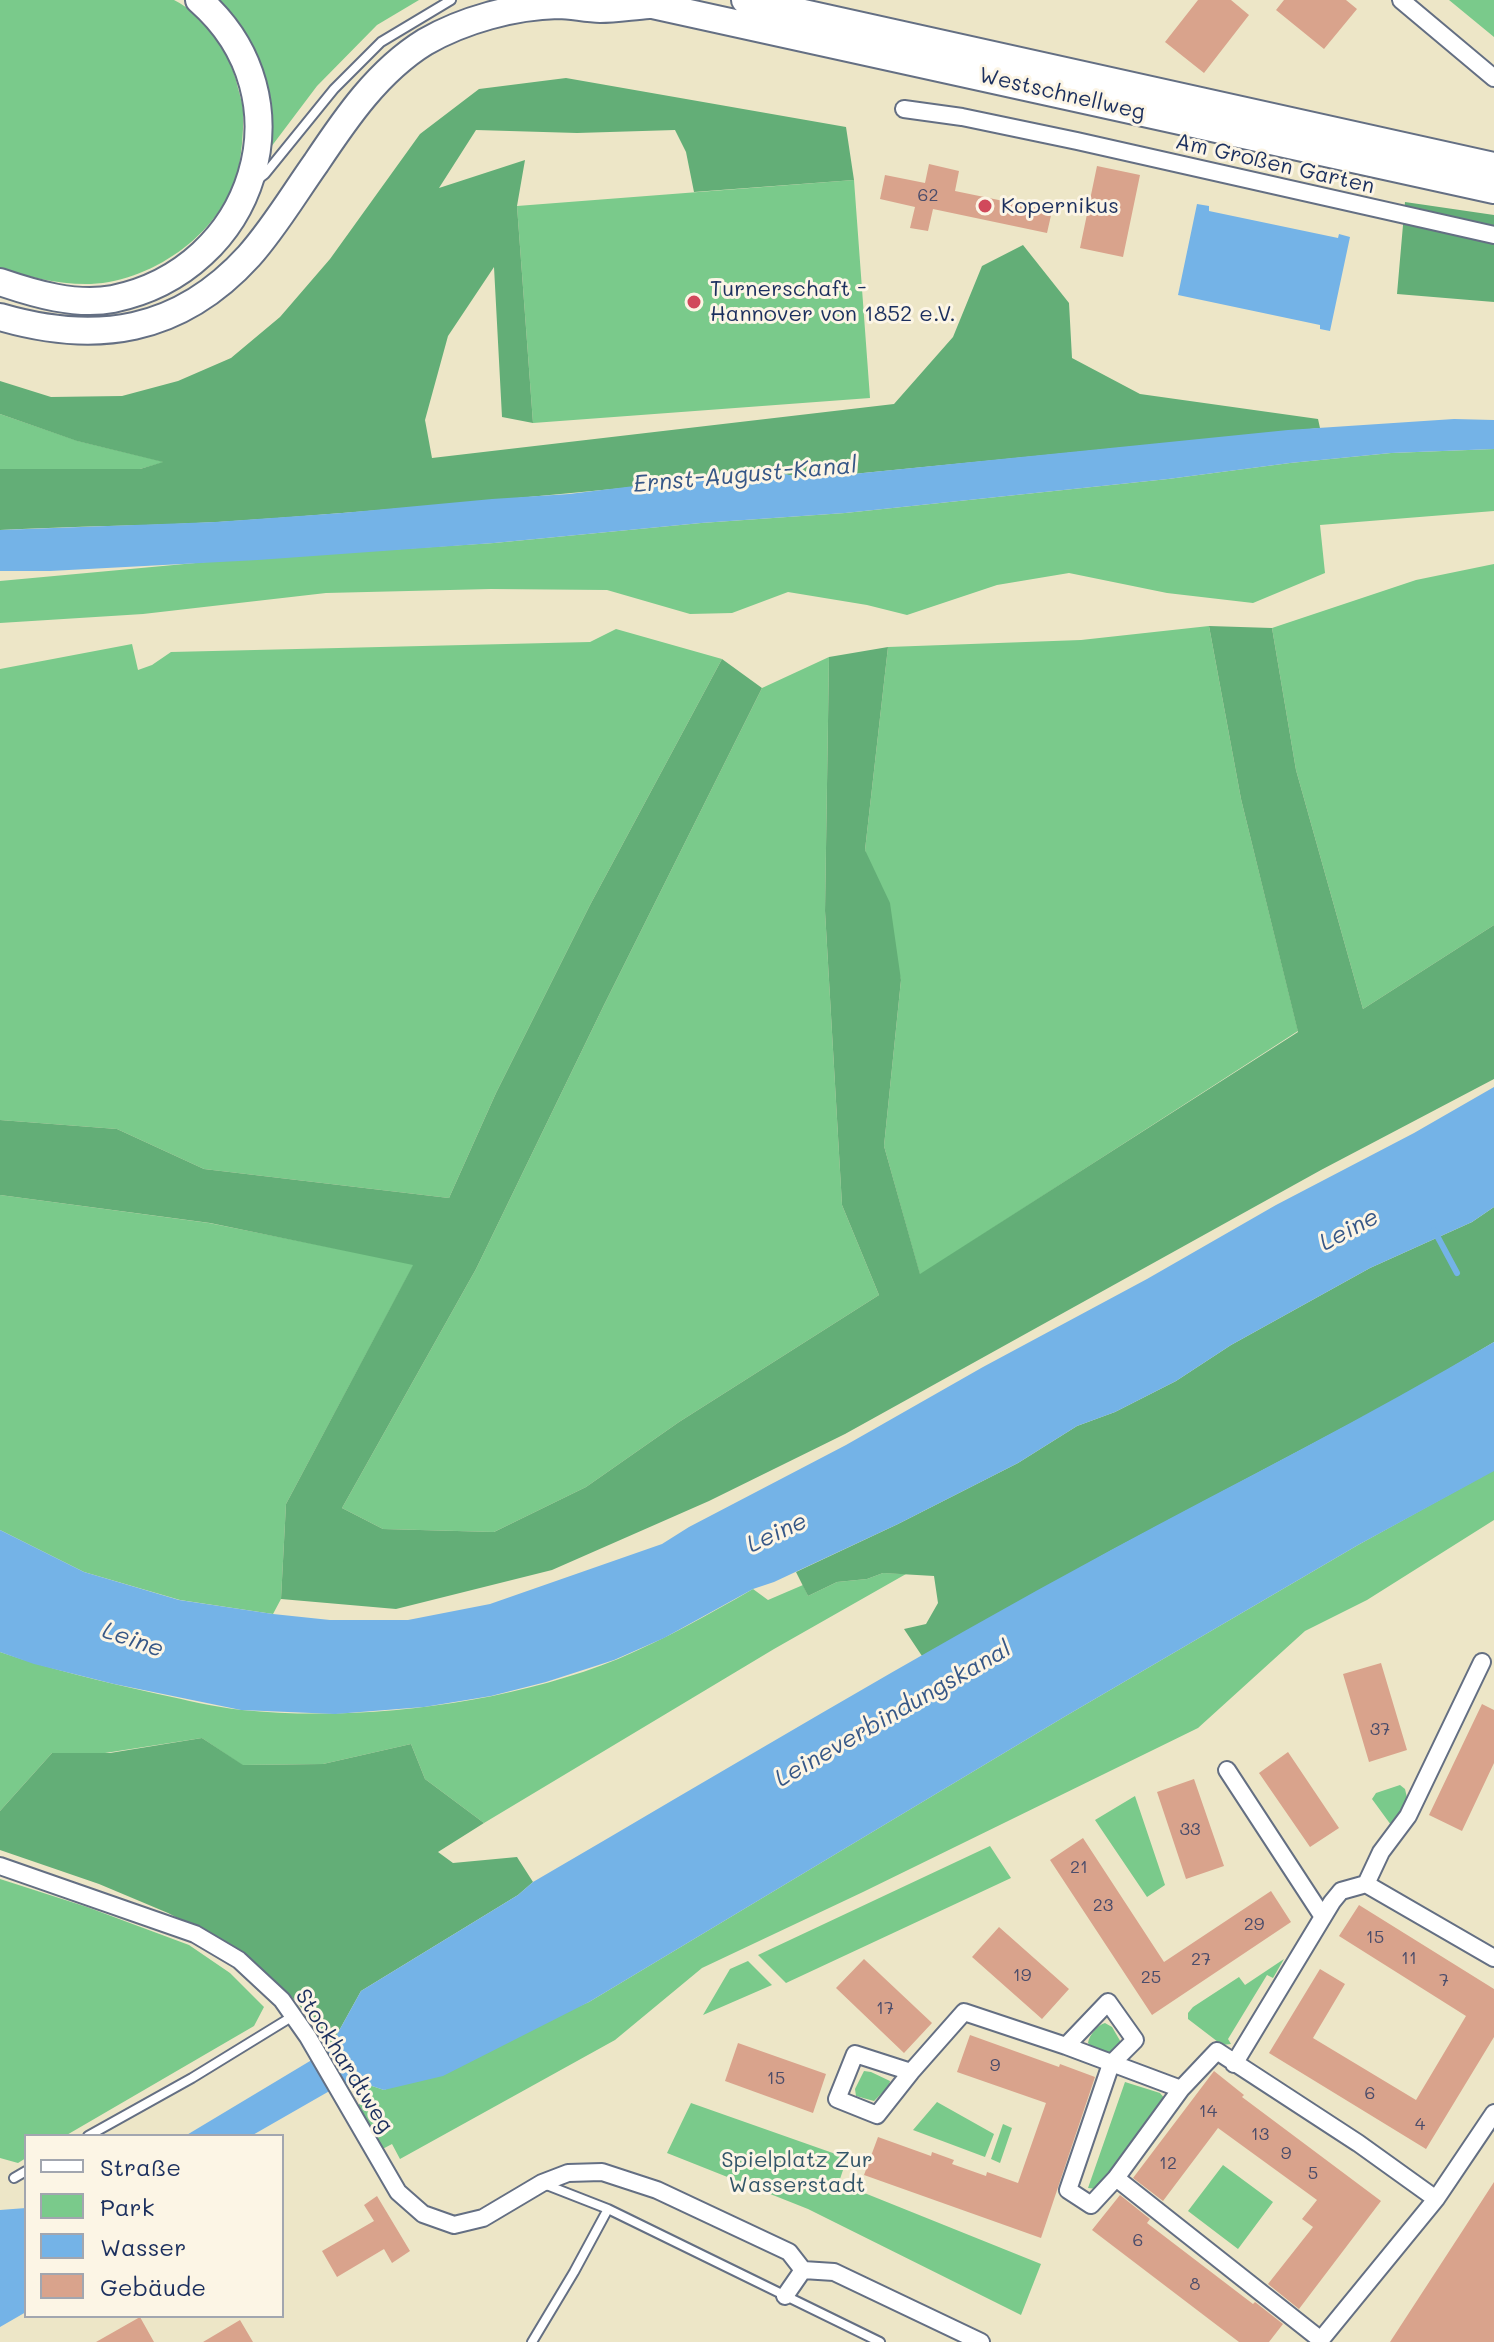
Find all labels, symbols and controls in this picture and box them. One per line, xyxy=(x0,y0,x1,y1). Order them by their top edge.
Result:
street label: Westschnellweg xyxy=(976,62,1148,126)
street label: Am Großen Garten xyxy=(1173,128,1377,200)
house number: 62 xyxy=(918,184,938,206)
place label: Kopernikus xyxy=(1001,193,1119,219)
marker: Kopernikus xyxy=(976,197,994,215)
place label: Turnerschaft - Hannover von 1852 e.V. xyxy=(710,276,956,328)
marker: Turnerschaft - Hannover von 1852 e.V. xyxy=(685,293,703,311)
water label: Ernst-August-Kanal xyxy=(632,451,858,499)
water label: Leine xyxy=(1314,1203,1384,1257)
water label: Leine xyxy=(742,1507,812,1559)
water label: Leine xyxy=(99,1616,167,1664)
water label: Leineverbindungskanal xyxy=(770,1635,1016,1793)
house number: 37 xyxy=(1370,1718,1390,1740)
house number: 33 xyxy=(1179,1818,1201,1840)
house number: 21 xyxy=(1070,1856,1088,1878)
house number: 23 xyxy=(1093,1894,1113,1916)
house number: 29 xyxy=(1244,1913,1264,1935)
house number: 15 xyxy=(1366,1926,1384,1948)
house number: 11 xyxy=(1401,1947,1417,1969)
house number: 27 xyxy=(1191,1948,1211,1970)
house number: 19 xyxy=(1013,1964,1031,1986)
house number: 25 xyxy=(1141,1966,1161,1988)
house number: 7 xyxy=(1439,1969,1449,1991)
street label: Stockhardtweg xyxy=(289,1984,399,2138)
house number: 17 xyxy=(876,1997,894,2019)
house number: 9 xyxy=(990,2054,1000,2076)
house number: 15 xyxy=(767,2067,785,2089)
house number: 6 xyxy=(1365,2082,1375,2104)
house number: 14 xyxy=(1199,2100,1217,2122)
house number: 4 xyxy=(1415,2113,1425,2135)
house number: 13 xyxy=(1251,2123,1269,2145)
legend xyxy=(24,2134,284,2318)
house number: 9 xyxy=(1281,2142,1291,2164)
park label: Spielplatz Zur Wasserstadt xyxy=(721,2147,873,2198)
text: Straße xyxy=(100,2151,181,2182)
house number: 12 xyxy=(1159,2152,1177,2174)
house number: 5 xyxy=(1308,2162,1318,2184)
text: Park xyxy=(100,2191,154,2222)
house number: 6 xyxy=(1133,2229,1143,2251)
text: Wasser xyxy=(100,2231,186,2262)
text: Gebäude xyxy=(100,2271,206,2302)
house number: 8 xyxy=(1190,2273,1200,2295)

